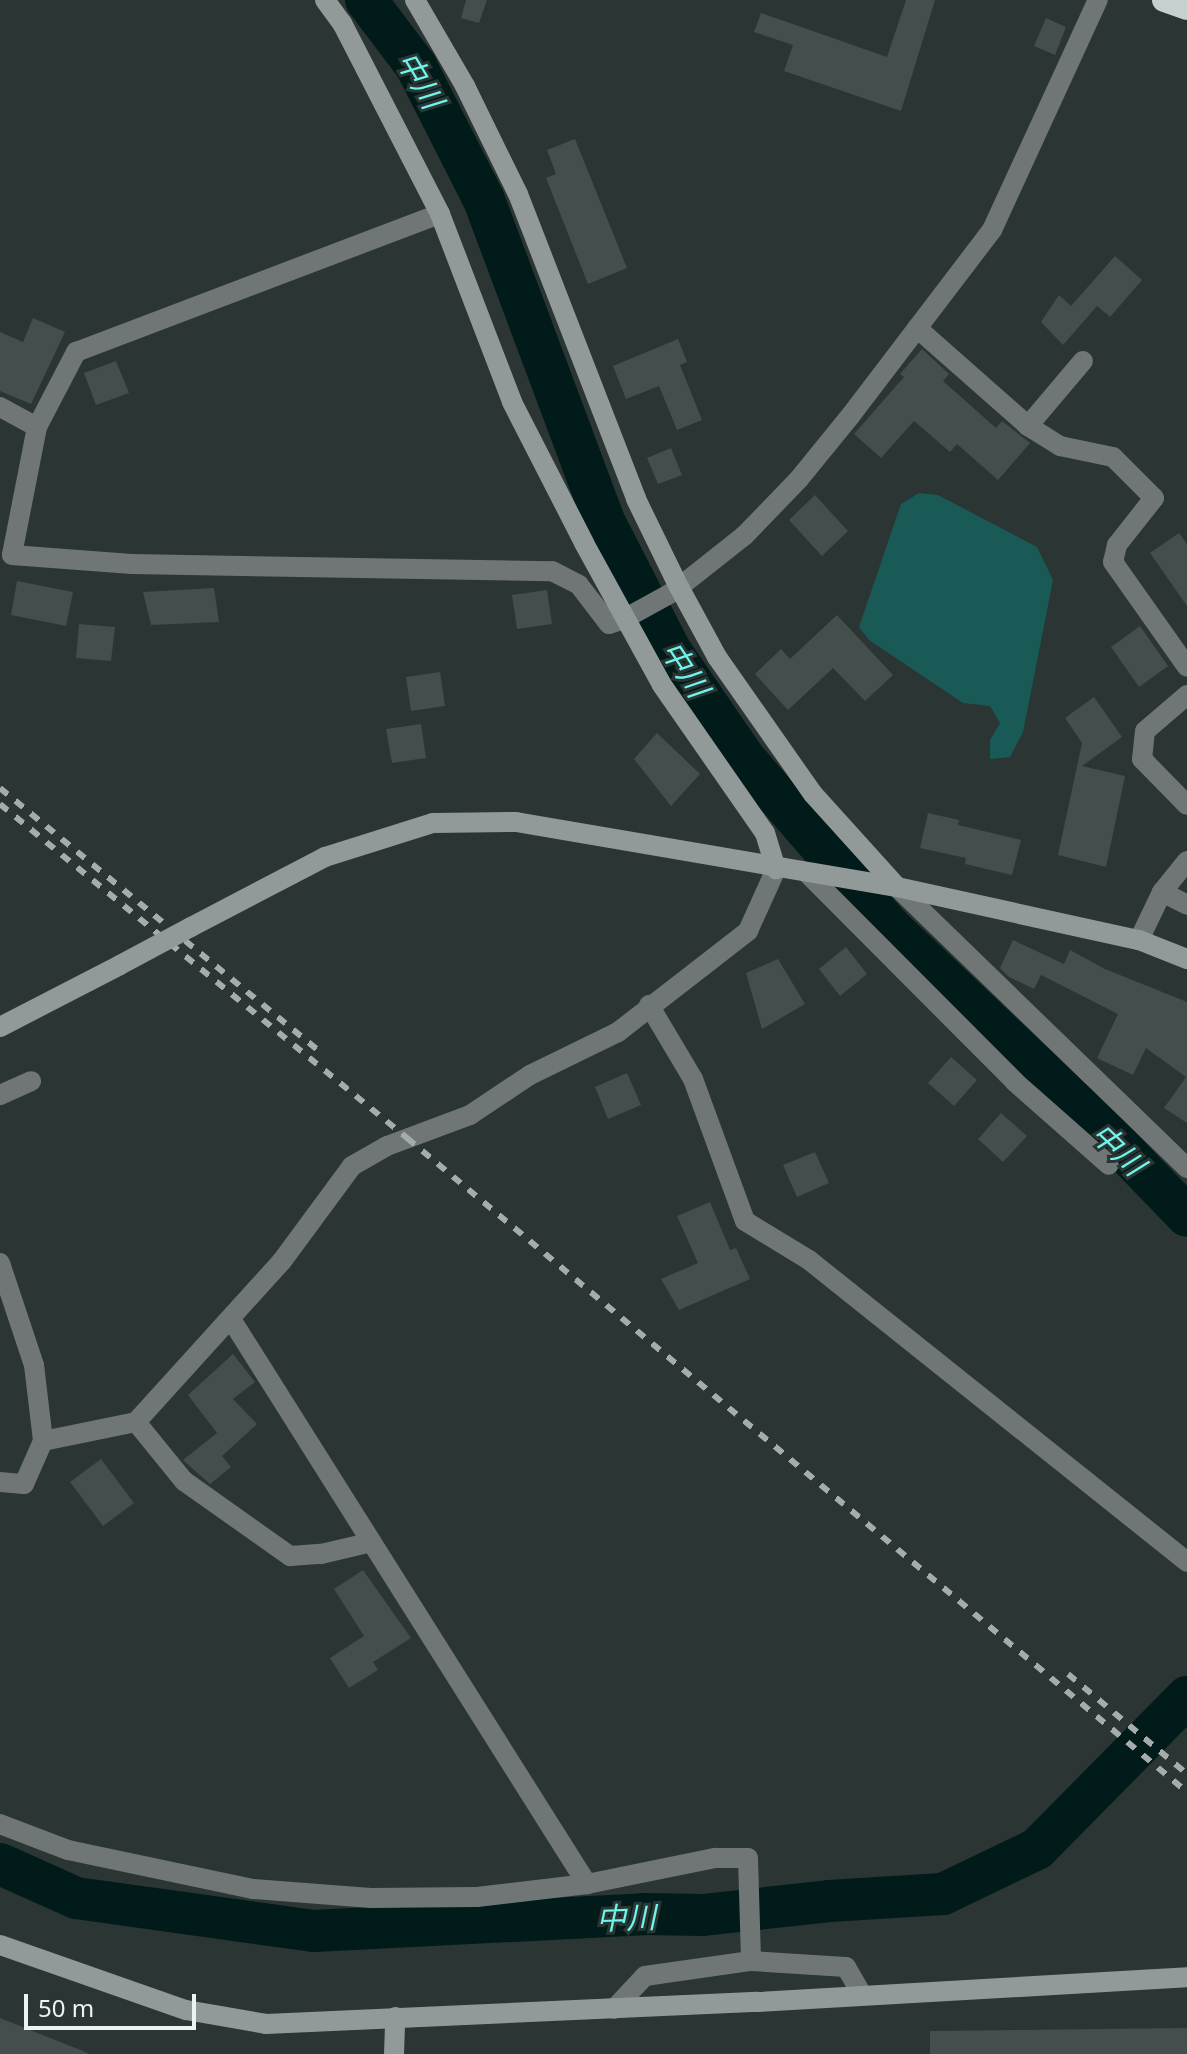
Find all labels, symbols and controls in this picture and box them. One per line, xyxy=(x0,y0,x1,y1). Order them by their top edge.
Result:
water label: 中川 xyxy=(389,45,451,115)
water label: 中川 xyxy=(654,634,716,704)
water label: 中川 xyxy=(1084,1115,1152,1183)
water label: 中川 xyxy=(595,1899,657,1937)
scale bar xyxy=(28,1978,200,2028)
text: 50 m xyxy=(38,1991,94,2024)

